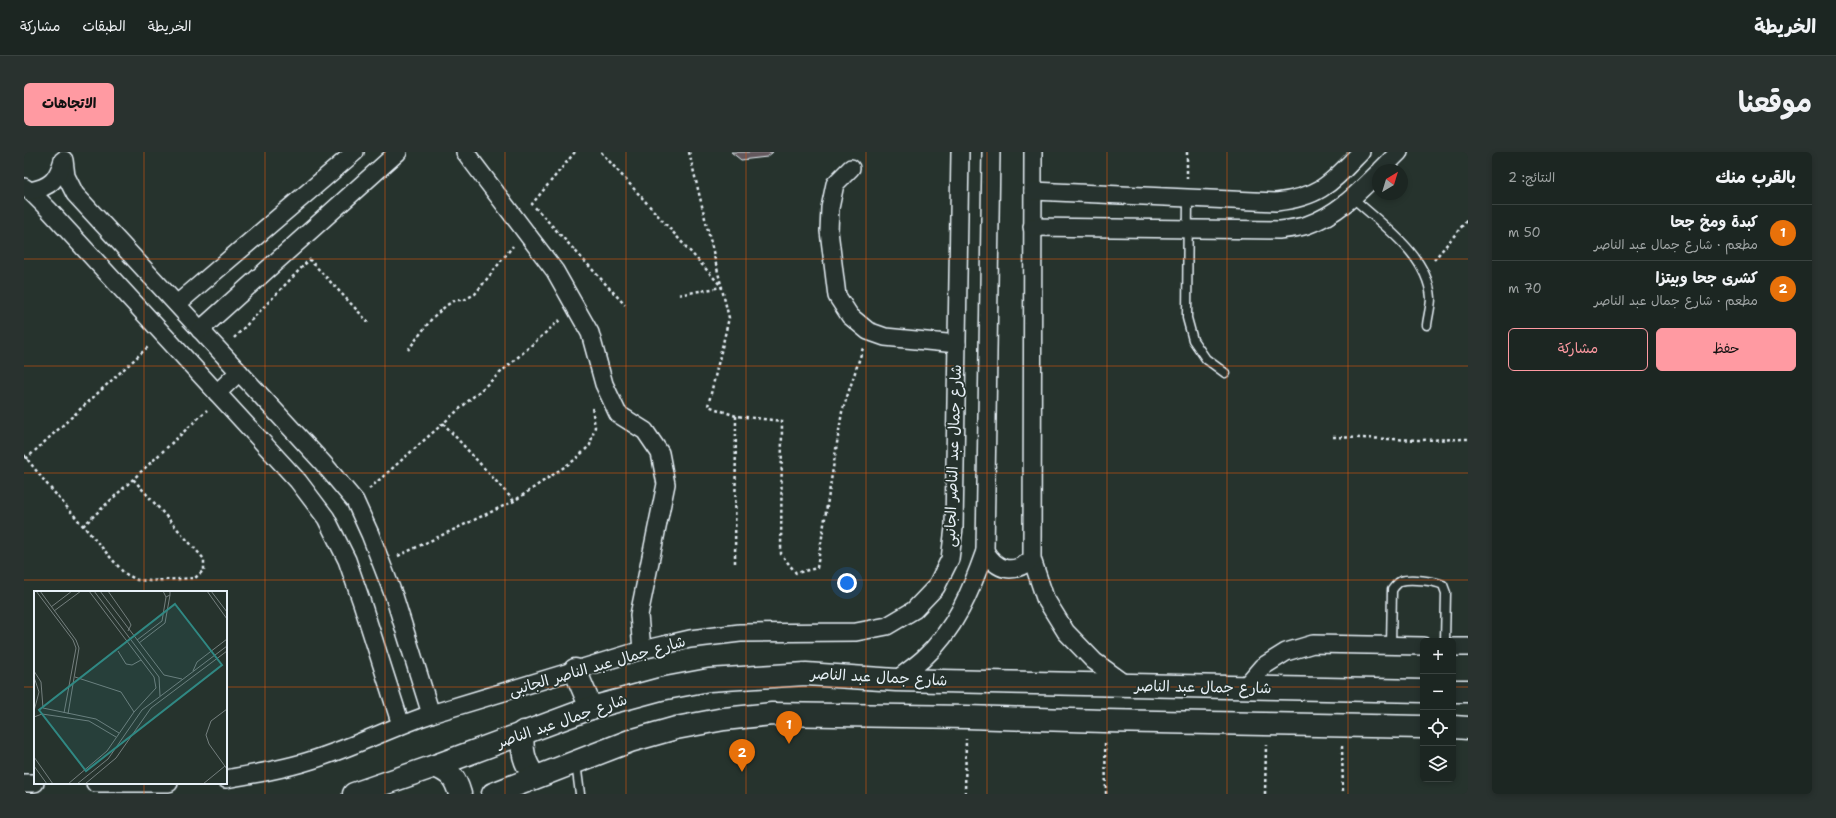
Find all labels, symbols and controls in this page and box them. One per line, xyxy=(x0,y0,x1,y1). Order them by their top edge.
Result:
text: الخريطة xyxy=(1754,14,1816,39)
text: مشاركة xyxy=(20,17,60,35)
text: الطبقات xyxy=(82,17,126,35)
text: الخريطة xyxy=(148,17,191,35)
button: الاتجاهات xyxy=(24,83,114,126)
text: موقعنا xyxy=(1738,83,1812,121)
north arrow xyxy=(1372,164,1408,200)
text: بالقرب منك xyxy=(1716,166,1796,188)
text: النتائج: 2 xyxy=(1508,169,1555,186)
text: كبدة ومخ جحا xyxy=(1671,212,1758,232)
text: 50 m xyxy=(1508,224,1541,241)
text: 1 xyxy=(1780,224,1786,241)
text: مطعم · شارع جمال عبد الناصر xyxy=(1594,236,1758,253)
text: كشرى جحا وبيتزا xyxy=(1656,268,1758,288)
text: 70 m xyxy=(1508,280,1542,297)
text: 2 xyxy=(1778,280,1788,297)
text: مطعم · شارع جمال عبد الناصر xyxy=(1594,292,1758,309)
button: مشاركة xyxy=(1508,328,1648,371)
button: حفظ xyxy=(1656,328,1796,371)
street label: شارع جمال عبد الناصر الجانبى xyxy=(940,364,966,548)
your location xyxy=(837,573,857,593)
inset map xyxy=(34,591,227,784)
street label: شارع جمال عبد الناصر الجانبى xyxy=(506,631,688,701)
map controls xyxy=(1420,638,1456,782)
button: + xyxy=(1420,638,1456,674)
street label: شارع جمال عبد الناصر xyxy=(809,663,948,691)
button: − xyxy=(1420,674,1456,710)
street label: شارع جمال عبد الناصر xyxy=(1133,676,1272,698)
street label: شارع جمال عبد الناصر xyxy=(493,689,630,753)
button: locate xyxy=(1420,710,1456,746)
pin: 1 xyxy=(776,711,802,744)
pin: 2 xyxy=(729,739,755,772)
button: layers xyxy=(1420,746,1456,782)

